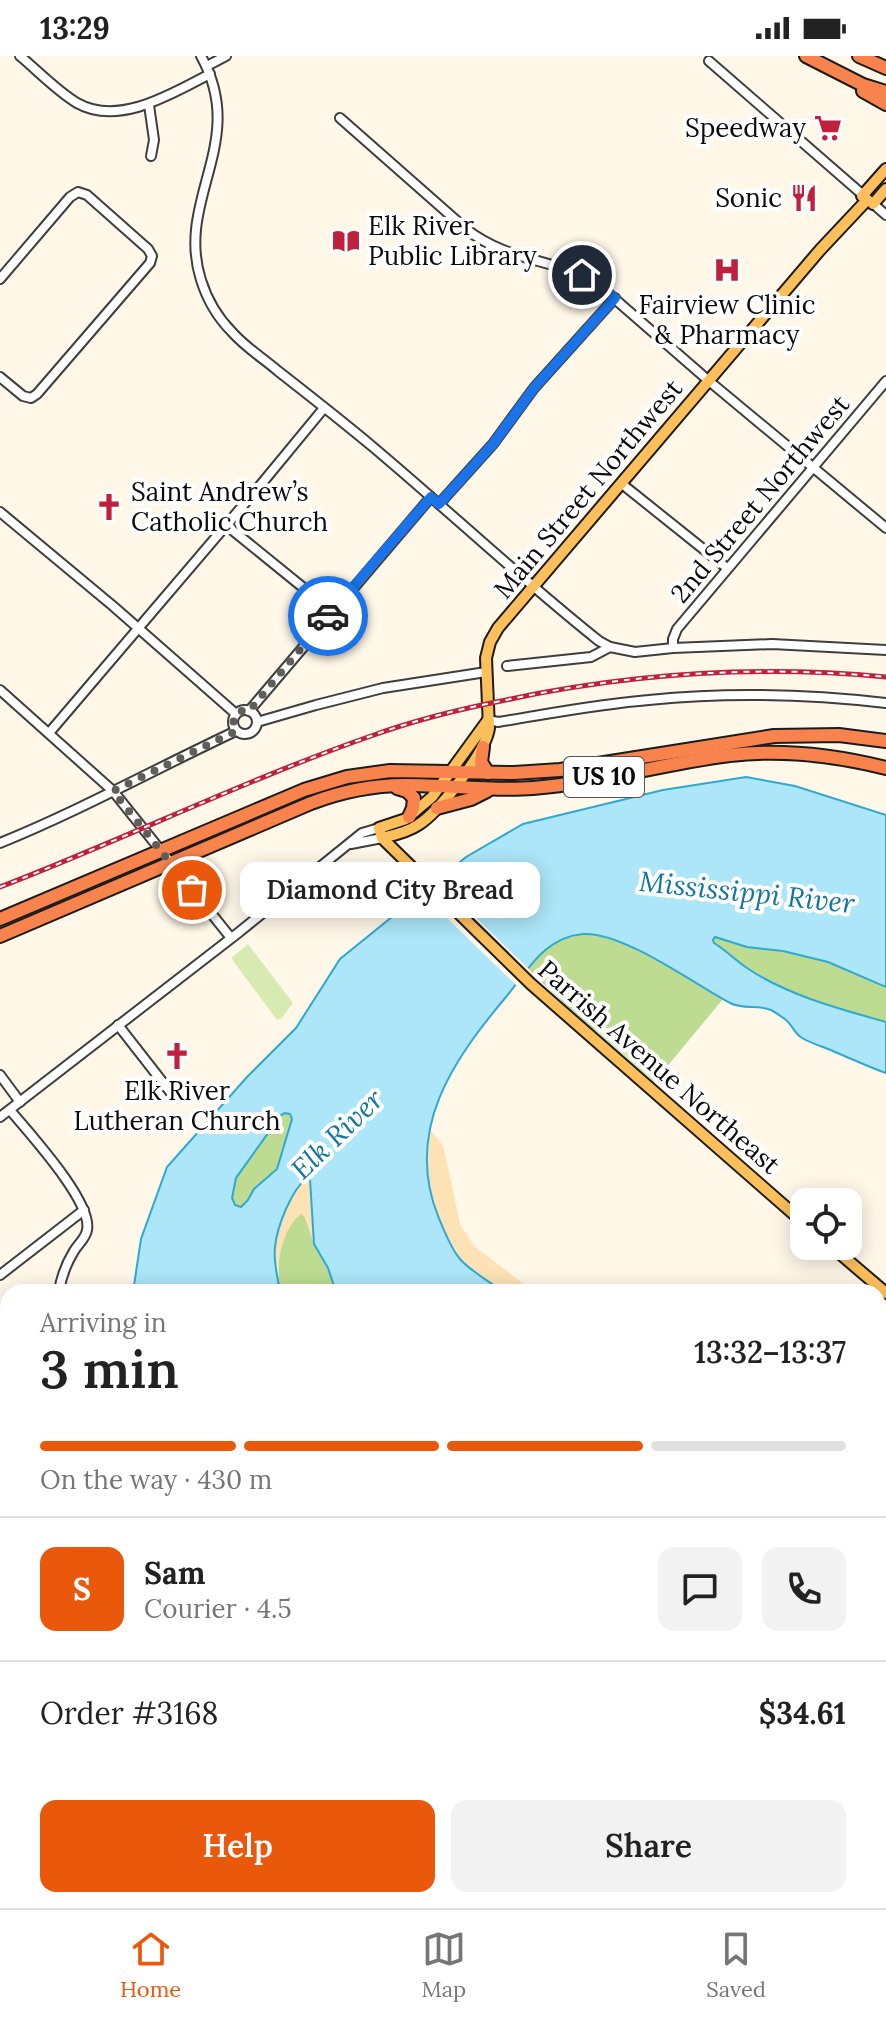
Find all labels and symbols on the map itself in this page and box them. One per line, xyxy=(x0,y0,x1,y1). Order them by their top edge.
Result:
place label: Speedway xyxy=(685,111,806,144)
supermarket icon: Speedway xyxy=(813,113,843,143)
place label: Sonic xyxy=(715,181,782,214)
restaurant icon: Sonic xyxy=(789,183,819,213)
place label: Elk River Public Library xyxy=(368,209,537,272)
library icon: Elk River Public Library xyxy=(331,226,361,256)
pin xyxy=(548,241,616,309)
hospital icon: Fairview Clinic & Pharmacy xyxy=(712,255,742,285)
place label: Fairview Clinic & Pharmacy xyxy=(639,288,815,351)
street label: Main Street Northwest xyxy=(486,372,689,605)
street label: 2nd Street Northwest xyxy=(663,388,856,609)
place label: Saint Andrew’s Catholic Church xyxy=(131,475,328,538)
church icon: Saint Andrew’s Catholic Church xyxy=(94,492,124,522)
courier xyxy=(288,576,368,656)
road number: US 10 xyxy=(564,757,644,797)
pin xyxy=(158,856,226,924)
callout: Diamond City Bread xyxy=(240,862,540,918)
water label: Mississippi River xyxy=(637,863,857,921)
street label: Parrish Avenue Northeast xyxy=(532,953,787,1181)
church icon: Elk River Lutheran Church xyxy=(162,1041,192,1071)
place label: Elk River Lutheran Church xyxy=(73,1074,281,1137)
water label: Elk River xyxy=(283,1081,391,1187)

